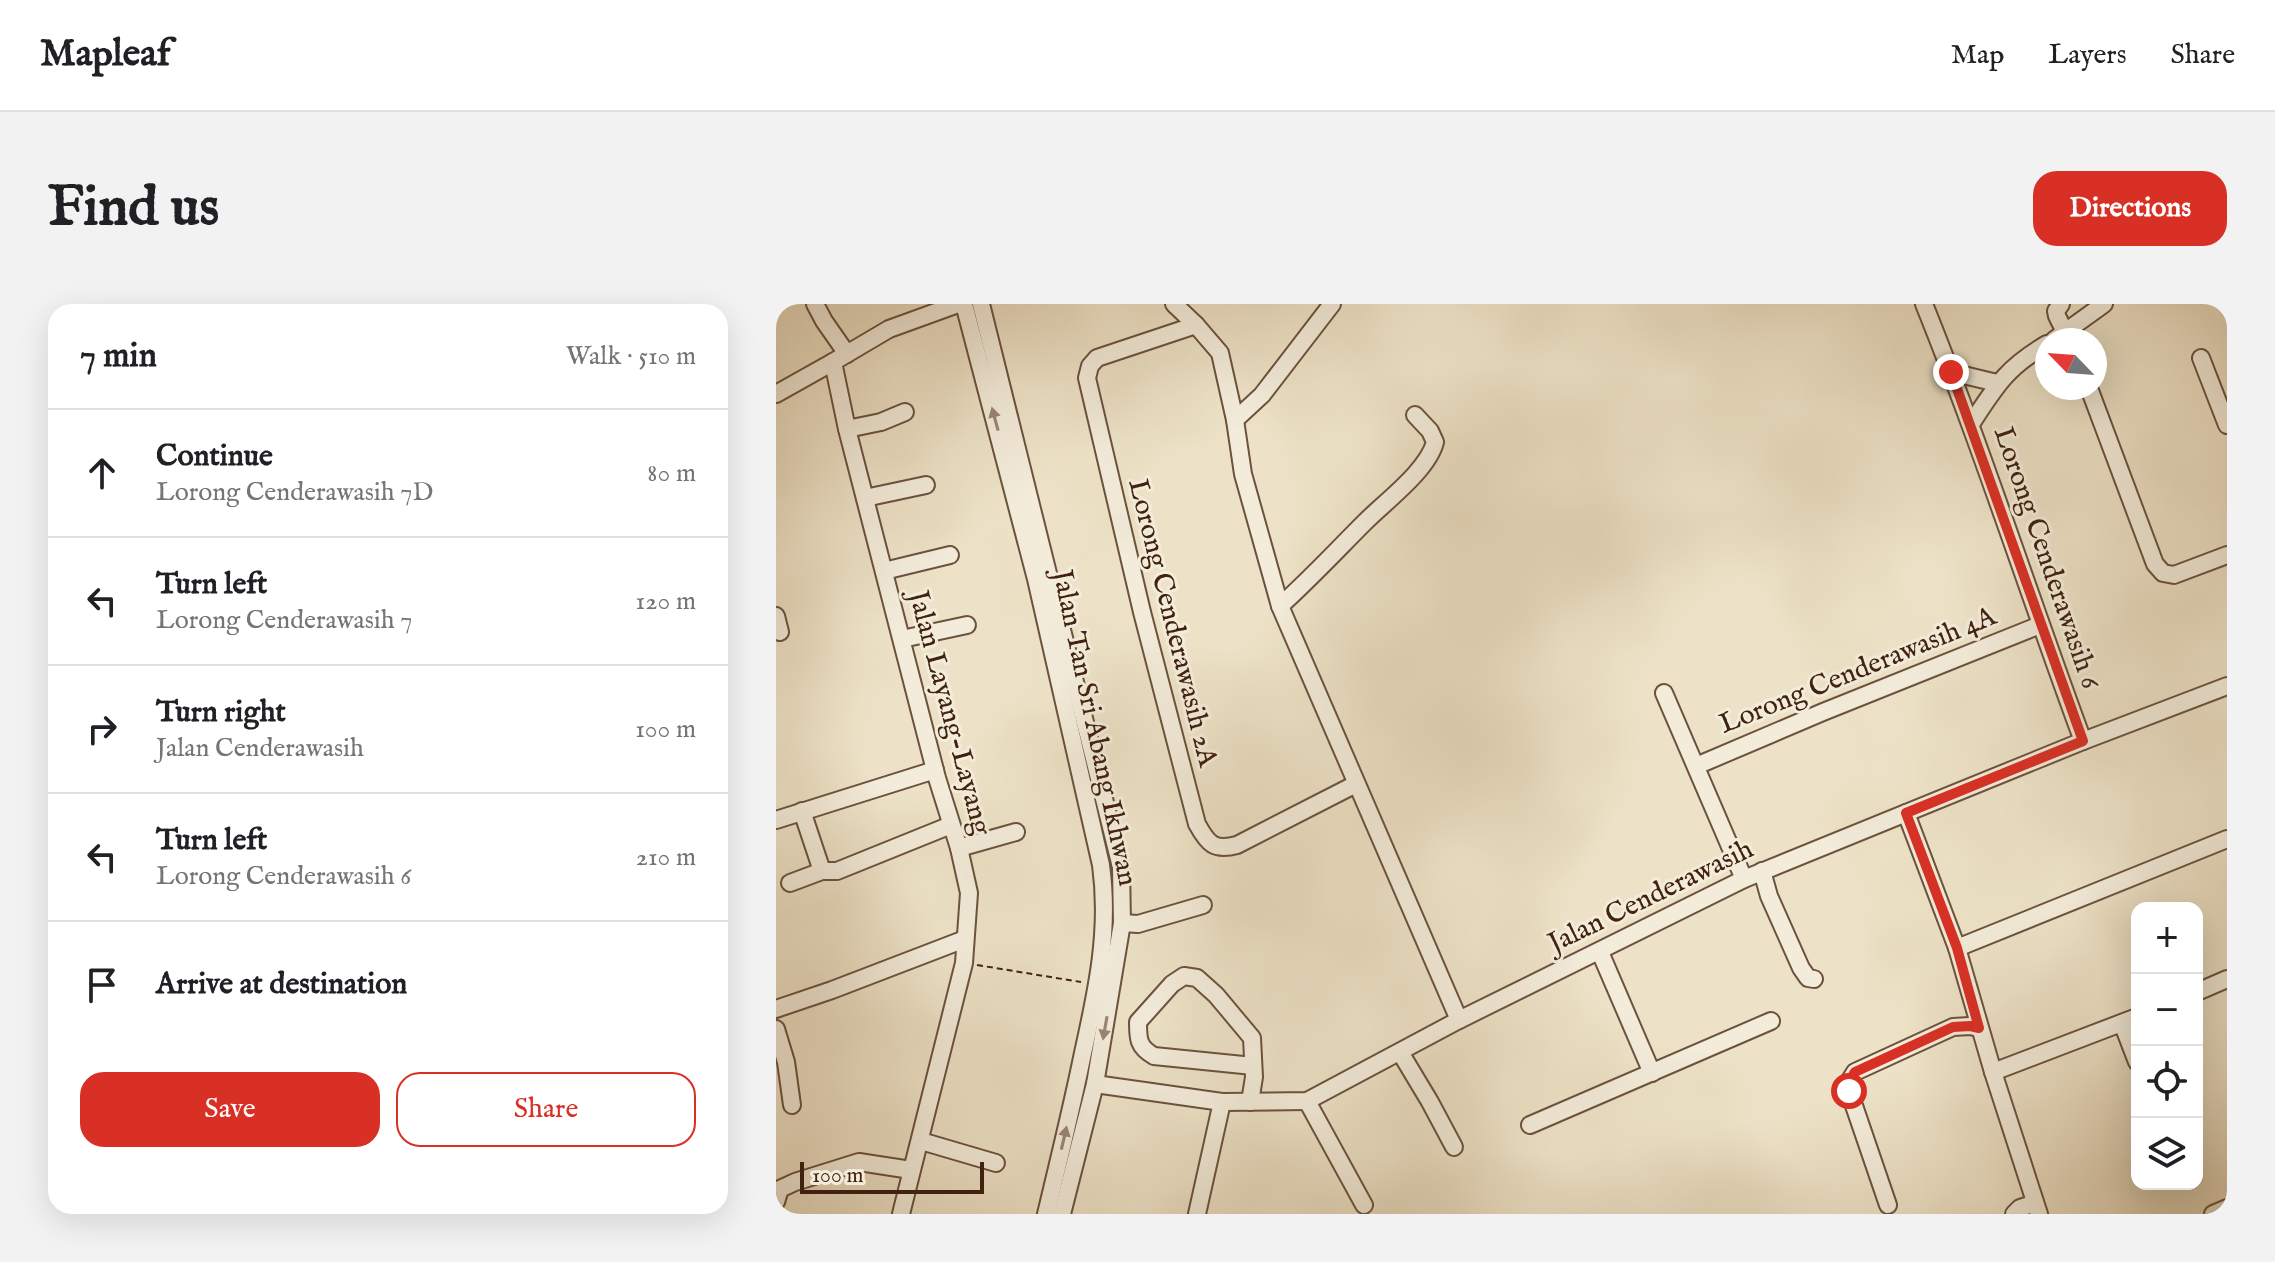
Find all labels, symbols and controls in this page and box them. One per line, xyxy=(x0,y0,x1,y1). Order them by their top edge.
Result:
text: Mapleaf xyxy=(40,31,170,79)
text: Map xyxy=(1951,38,2004,73)
text: Layers xyxy=(2048,38,2127,73)
text: Share xyxy=(2171,38,2235,73)
button: Directions xyxy=(2033,171,2227,246)
text: Find us xyxy=(48,173,219,244)
north arrow xyxy=(2035,328,2107,400)
text: 7 min xyxy=(80,335,157,378)
text: Walk · 510 m xyxy=(566,340,696,373)
route end xyxy=(1933,354,1969,390)
one-way arrow xyxy=(988,407,1000,432)
street label: Lorong Cenderawasih 6 xyxy=(1985,422,2108,695)
text: Continue xyxy=(156,438,273,476)
icon: ahead xyxy=(80,451,124,495)
text: 80 m xyxy=(647,457,696,490)
text: Lorong Cenderawasih 7D xyxy=(156,476,433,509)
street label: Lorong Cenderawasih 2A xyxy=(1119,476,1225,771)
street label: Jalan Tan Sri Abang Ikhwan xyxy=(1043,564,1145,889)
text: Turn left xyxy=(156,566,267,604)
icon: left xyxy=(80,579,124,623)
street label: Jalan Layang-Layang xyxy=(899,584,999,840)
text: 120 m xyxy=(636,585,696,618)
street label: Lorong Cenderawasih 4A xyxy=(1714,599,2003,743)
text: Lorong Cenderawasih 7 xyxy=(156,604,412,637)
text: Turn right xyxy=(156,694,286,732)
icon: right xyxy=(80,707,124,751)
text: 100 m xyxy=(635,713,696,746)
text: Jalan Cenderawasih xyxy=(156,732,364,765)
text: Turn left xyxy=(156,822,267,860)
street label: Jalan Cenderawasih xyxy=(1540,832,1759,963)
icon: left xyxy=(80,835,124,879)
text: 210 m xyxy=(636,841,696,874)
text: Lorong Cenderawasih 6 xyxy=(156,860,411,893)
map controls xyxy=(2131,902,2203,1190)
button: + xyxy=(2131,902,2203,974)
icon: arrive xyxy=(80,963,124,1007)
text: Arrive at destination xyxy=(156,966,407,1004)
button: − xyxy=(2131,974,2203,1046)
one-way arrow xyxy=(1098,1015,1110,1040)
button: locate xyxy=(2131,1046,2203,1118)
button: Save xyxy=(80,1072,380,1147)
button: Share xyxy=(396,1072,696,1147)
route start xyxy=(1831,1073,1867,1109)
button: layers xyxy=(2131,1118,2203,1190)
one-way arrow xyxy=(1058,1125,1071,1150)
scale bar xyxy=(800,1158,984,1194)
text: 100 m xyxy=(812,1162,864,1190)

